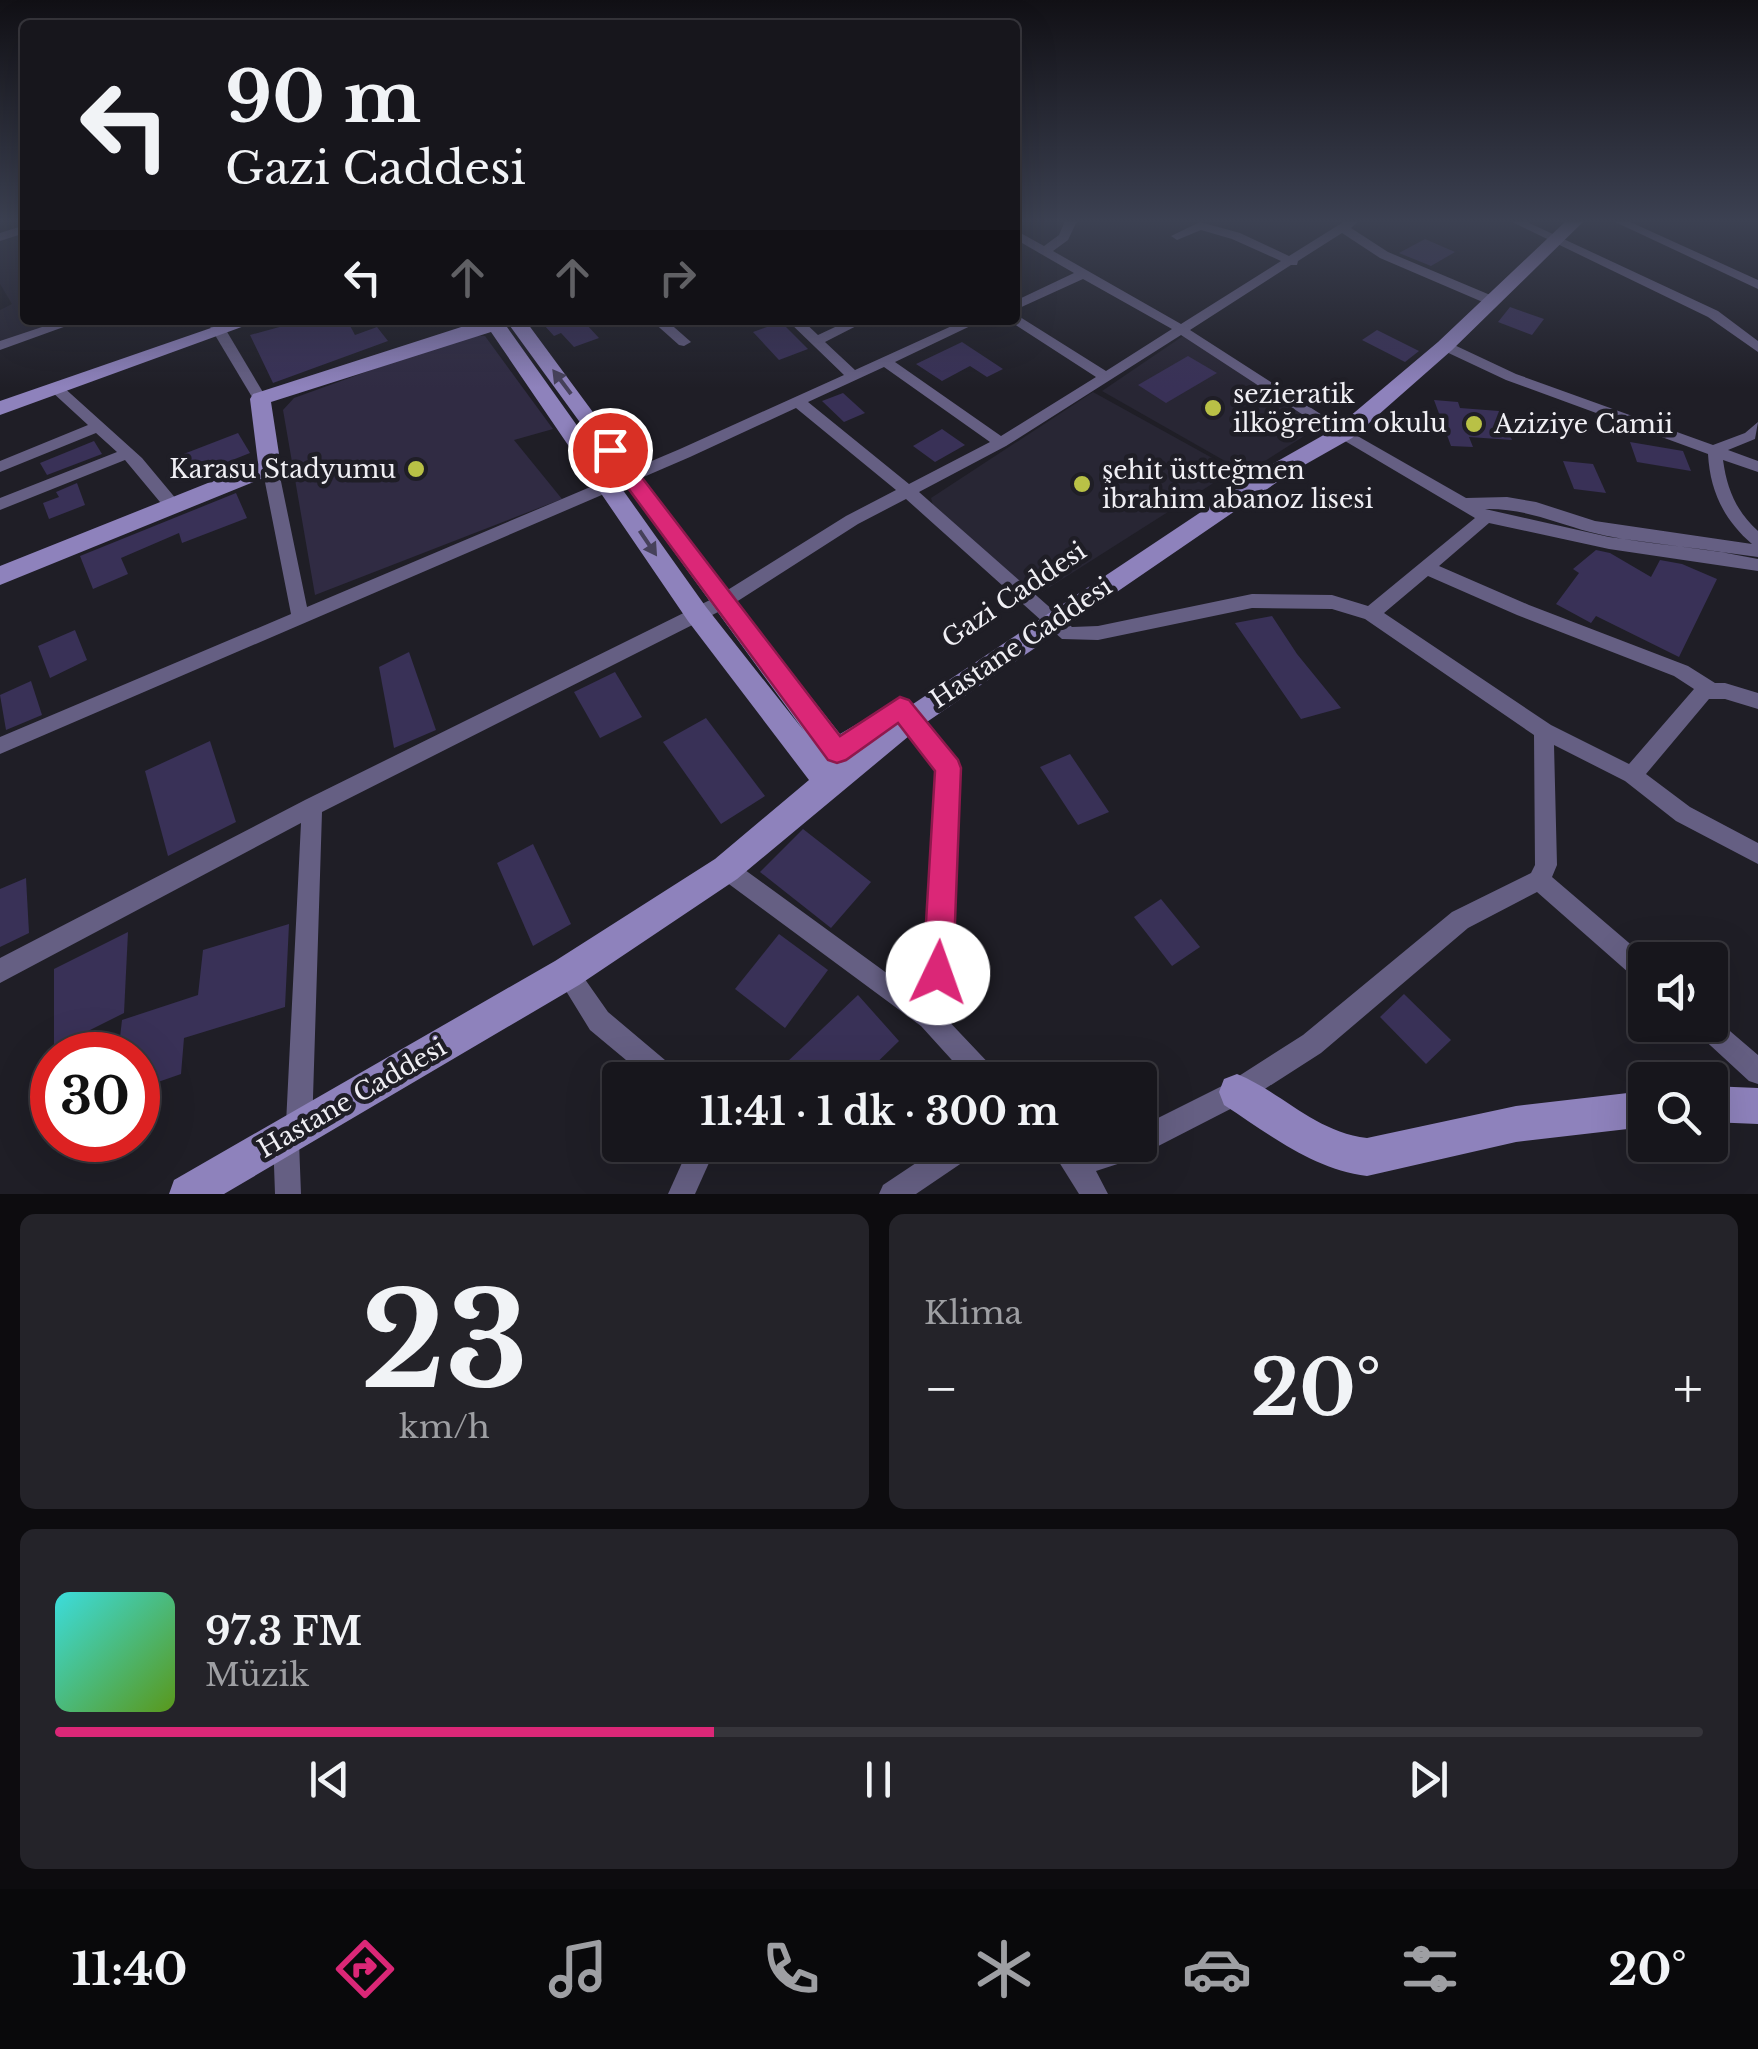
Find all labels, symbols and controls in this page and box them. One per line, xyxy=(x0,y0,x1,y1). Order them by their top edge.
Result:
text: 90 m xyxy=(225,54,421,141)
icon: left xyxy=(60,60,190,190)
text: Gazi Caddesi xyxy=(225,140,526,196)
icon: left xyxy=(335,250,390,305)
icon: ahead xyxy=(440,250,495,305)
icon: ahead xyxy=(545,250,600,305)
icon: right xyxy=(650,250,705,305)
one-way arrow xyxy=(552,369,572,395)
place label: sezieratik ilköğretim okulu xyxy=(1233,379,1447,439)
marker: sezieratik ilköğretim okulu xyxy=(1202,397,1224,419)
pin xyxy=(568,408,653,493)
place label: Aziziye Camii xyxy=(1493,409,1673,440)
marker: Aziziye Camii xyxy=(1463,413,1485,435)
icon: arrive xyxy=(583,423,638,478)
place label: Karasu Stadyumu xyxy=(169,454,396,485)
place label: şehit üstteğmen ibrahim abanoz lisesi xyxy=(1102,455,1374,515)
marker: Karasu Stadyumu xyxy=(405,458,427,480)
marker: şehit üstteğmen ibrahim abanoz lisesi xyxy=(1071,473,1093,495)
one-way arrow xyxy=(638,530,657,557)
street label: Gazi Caddesi xyxy=(936,535,1092,655)
street label: Hastane Caddesi xyxy=(924,571,1118,715)
position arrow xyxy=(886,921,990,1025)
map controls xyxy=(1628,942,1728,1162)
button: sound xyxy=(1628,942,1728,1042)
street label: Hastane Caddesi xyxy=(252,1031,452,1164)
speed limit sign: 30 xyxy=(30,1032,160,1162)
button: search xyxy=(1628,1062,1728,1162)
text: 11:41 · 1 dk · 300 m xyxy=(700,1088,1059,1135)
text: 23 xyxy=(361,1261,528,1422)
text: Klima xyxy=(924,1293,1022,1333)
text: 20° xyxy=(1251,1342,1381,1435)
text: − xyxy=(924,1355,959,1423)
text: + xyxy=(1673,1355,1703,1423)
text: km/h xyxy=(399,1407,490,1447)
text: 97.3 FM xyxy=(205,1608,362,1655)
text: Müzik xyxy=(205,1655,309,1695)
icon: previous xyxy=(302,1752,357,1807)
icon: pause xyxy=(851,1752,906,1807)
icon: next xyxy=(1401,1752,1456,1807)
icon: directions xyxy=(330,1934,400,2004)
icon: music xyxy=(543,1934,613,2004)
icon: phone xyxy=(756,1934,826,2004)
icon: climate xyxy=(969,1934,1039,2004)
icon: car xyxy=(1182,1934,1252,2004)
icon: filters xyxy=(1395,1934,1465,2004)
text: 11:40 xyxy=(71,1941,187,1997)
text: 20° xyxy=(1608,1941,1686,1997)

